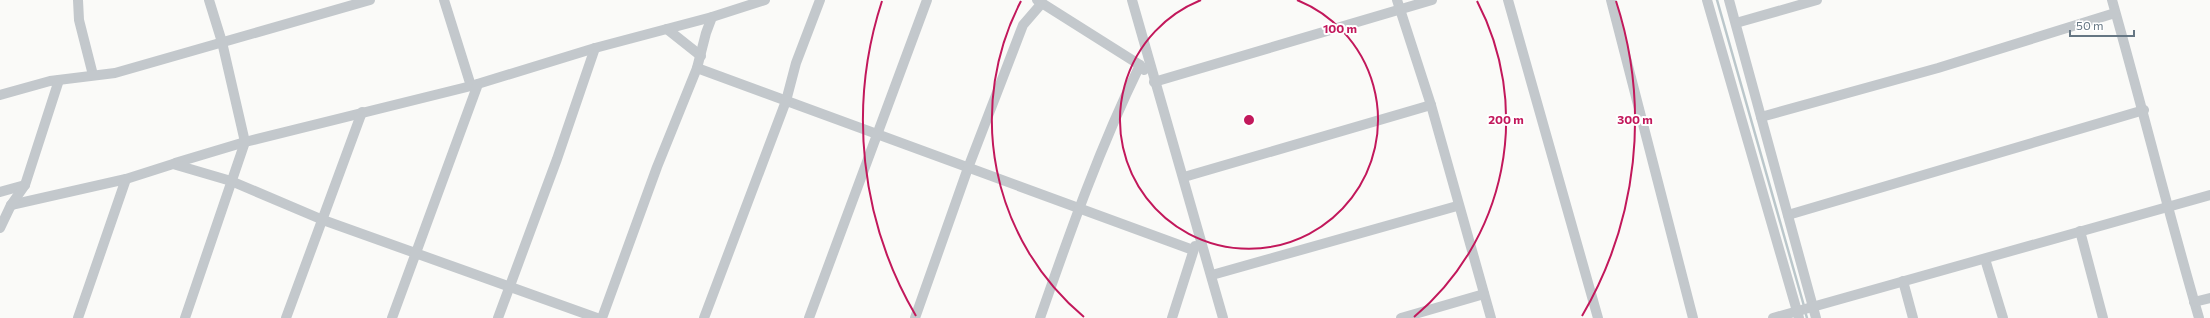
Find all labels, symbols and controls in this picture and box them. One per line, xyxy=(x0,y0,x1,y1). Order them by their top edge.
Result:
scale bar xyxy=(2070,12,2134,38)
text: 50 m xyxy=(2076,18,2104,32)
text: 100 m xyxy=(1323,21,1357,35)
text: 200 m xyxy=(1488,112,1524,126)
text: 300 m xyxy=(1617,112,1653,126)
centre of rings xyxy=(1242,113,1256,127)

